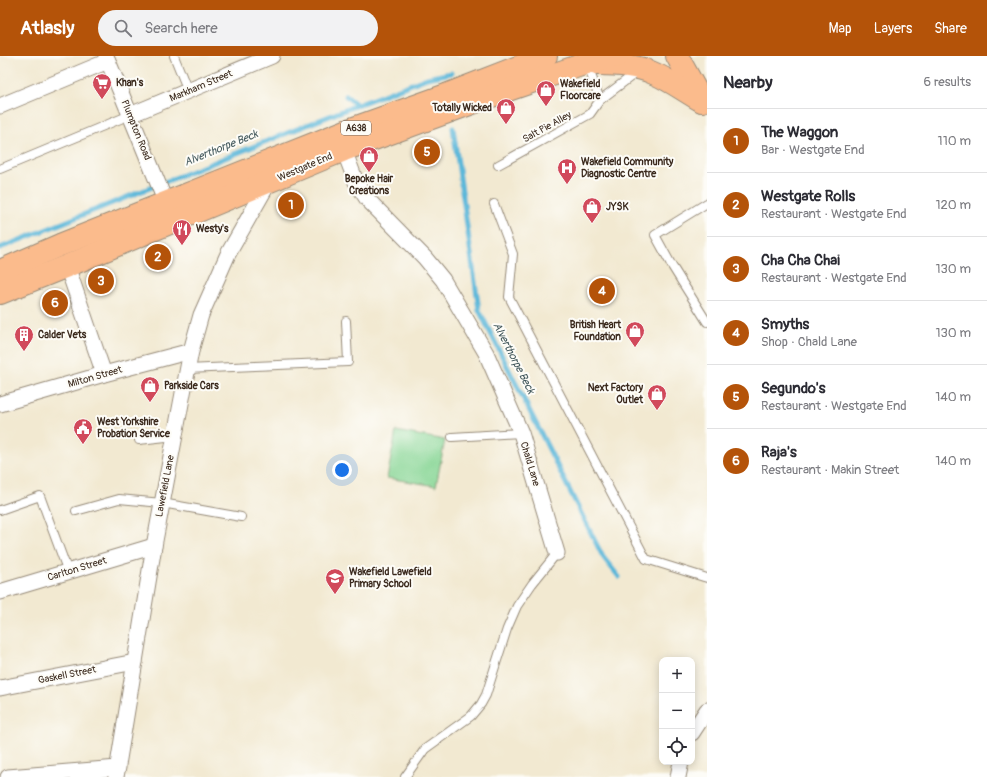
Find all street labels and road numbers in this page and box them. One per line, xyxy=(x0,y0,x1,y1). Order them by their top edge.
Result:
street label: Markham Street xyxy=(168,67,235,105)
street label: Plumpton Road xyxy=(118,98,154,162)
street label: Salt Pie Alley xyxy=(521,108,574,145)
road number: A638 xyxy=(341,121,371,135)
street label: Westgate End xyxy=(276,150,334,184)
street label: Milton Street xyxy=(67,363,124,390)
street label: Chald Lane xyxy=(518,440,542,488)
street label: Lawefield Lane xyxy=(153,454,177,518)
street label: Carlton Street xyxy=(46,554,109,584)
street label: Gaskell Street xyxy=(37,663,98,687)

